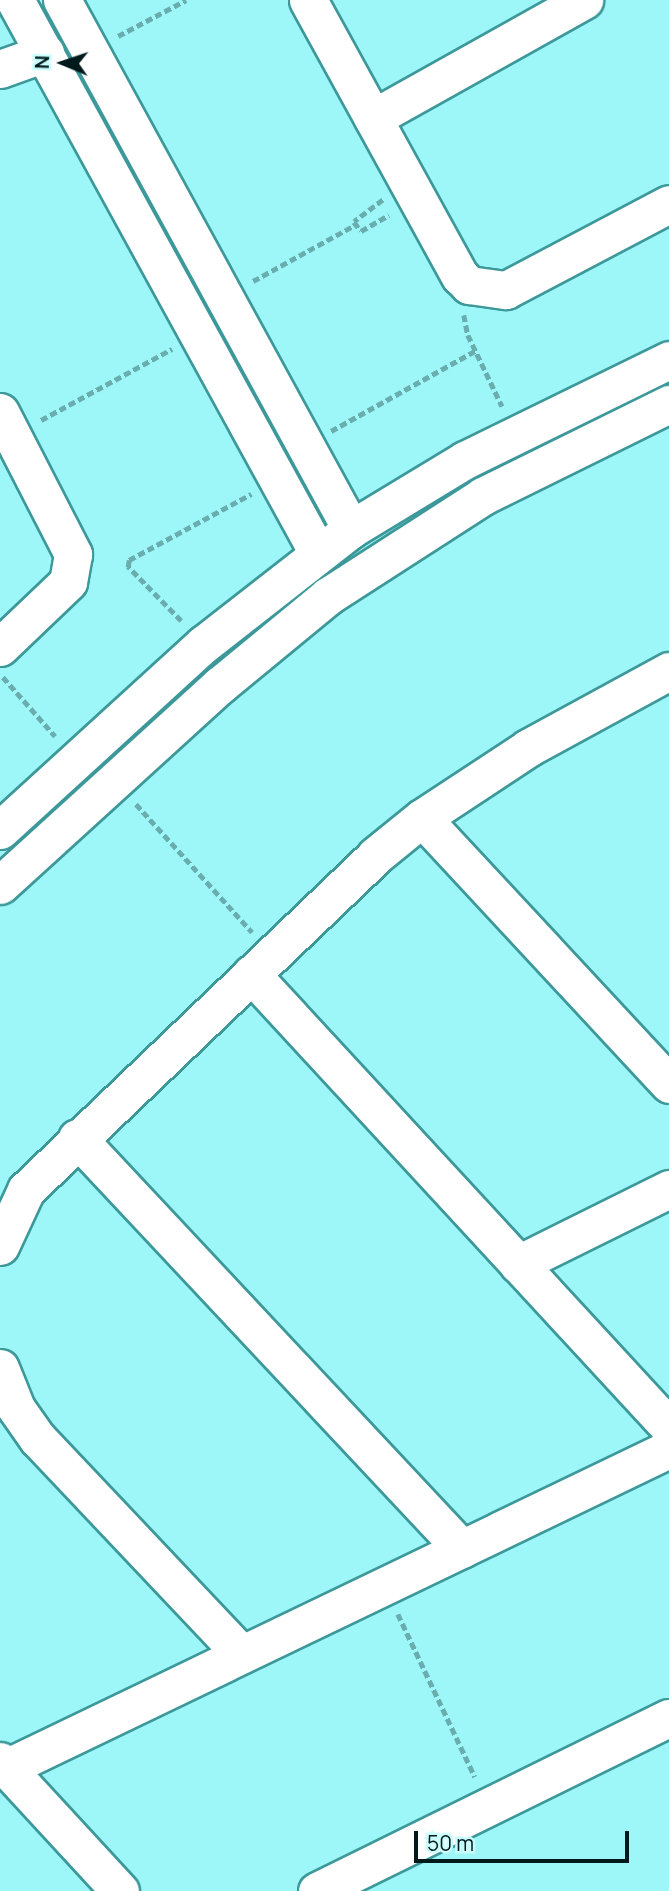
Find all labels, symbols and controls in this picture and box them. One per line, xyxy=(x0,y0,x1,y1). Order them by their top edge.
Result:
north arrow xyxy=(28,28,98,98)
text: N xyxy=(29,55,55,70)
scale bar xyxy=(417,1818,632,1862)
text: 50 m xyxy=(427,1829,474,1857)

